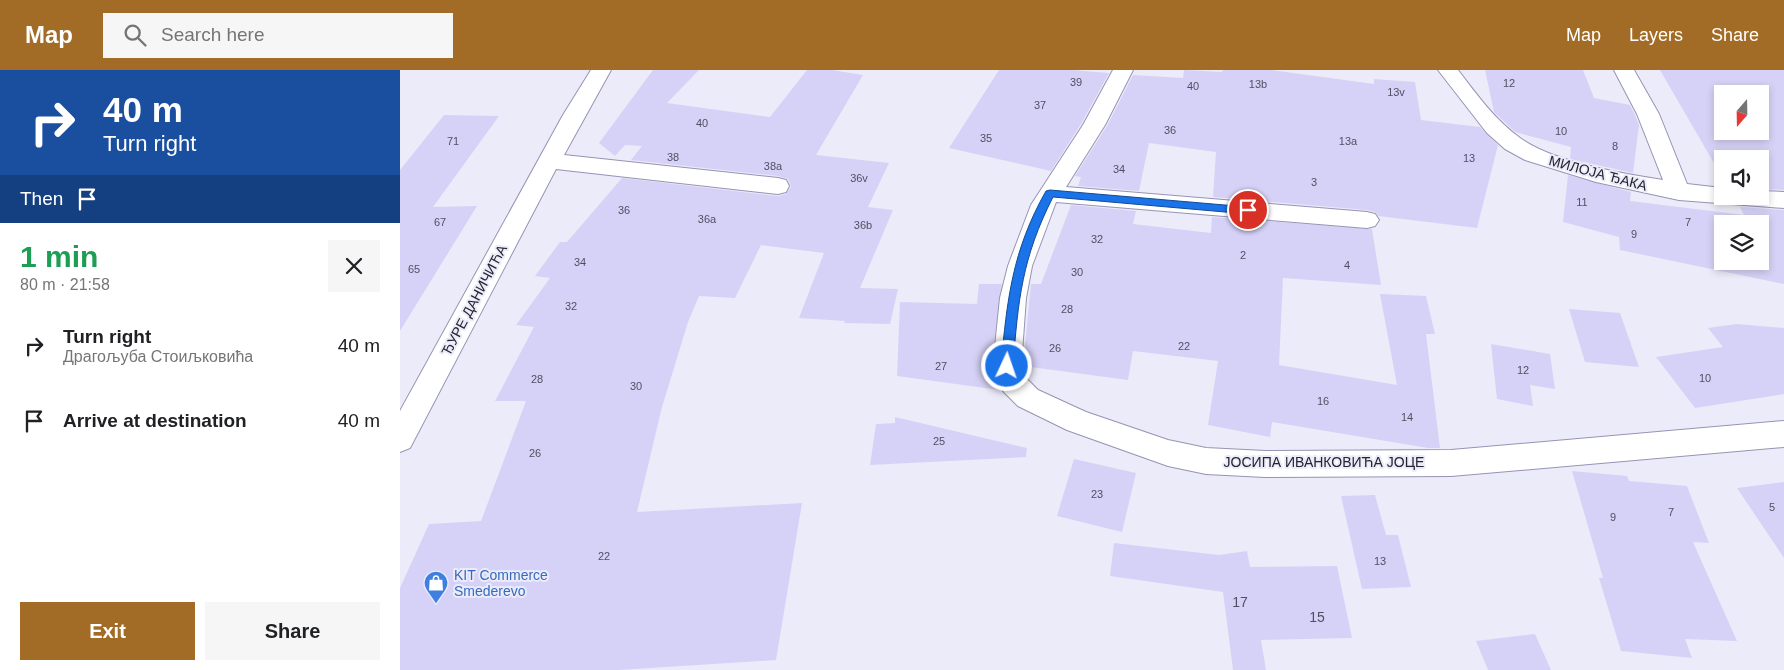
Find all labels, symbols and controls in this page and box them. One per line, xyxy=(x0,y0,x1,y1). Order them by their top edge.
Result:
search box xyxy=(103,13,453,58)
text: Map xyxy=(25,21,73,48)
icon: search xyxy=(121,21,149,49)
text: Search here xyxy=(161,24,265,45)
text: Map xyxy=(1566,25,1601,45)
text: Layers xyxy=(1629,25,1683,45)
text: Share xyxy=(1711,25,1759,45)
house number: 39 xyxy=(1070,76,1082,88)
house number: 12 xyxy=(1503,77,1515,89)
house number: 13b xyxy=(1249,78,1267,90)
house number: 40 xyxy=(1187,80,1199,92)
north arrow xyxy=(1714,85,1769,140)
map controls xyxy=(1714,85,1769,270)
house number: 13v xyxy=(1387,86,1405,98)
icon: right xyxy=(20,90,85,155)
text: 40 m xyxy=(103,90,183,129)
house number: 37 xyxy=(1034,99,1046,111)
house number: 40 xyxy=(696,117,708,129)
house number: 36 xyxy=(1164,124,1176,136)
house number: 10 xyxy=(1555,125,1567,137)
text: Turn right xyxy=(103,131,196,156)
house number: 35 xyxy=(980,132,992,144)
house number: 71 xyxy=(447,135,459,147)
house number: 13a xyxy=(1339,135,1358,147)
house number: 8 xyxy=(1612,140,1618,152)
button: sound xyxy=(1714,150,1769,205)
house number: 38 xyxy=(667,151,679,163)
house number: 13 xyxy=(1463,152,1475,164)
street label: МИЛОЈА ЂАКА xyxy=(1547,152,1649,194)
house number: 38a xyxy=(764,160,783,172)
house number: 34 xyxy=(1113,163,1125,175)
house number: 36v xyxy=(850,172,868,184)
house number: 3 xyxy=(1311,176,1317,188)
icon: arrive xyxy=(73,185,101,213)
text: Then xyxy=(20,188,63,209)
pin xyxy=(1227,189,1269,231)
icon: arrive xyxy=(1234,196,1262,224)
house number: 11 xyxy=(1576,196,1588,208)
house number: 36 xyxy=(618,204,630,216)
house number: 36a xyxy=(698,213,717,225)
button: layers xyxy=(1714,215,1769,270)
house number: 67 xyxy=(434,216,446,228)
house number: 7 xyxy=(1685,216,1691,228)
house number: 36b xyxy=(854,219,872,231)
house number: 9 xyxy=(1631,228,1637,240)
house number: 32 xyxy=(1091,233,1103,245)
text: 1 min xyxy=(20,240,98,273)
button: close xyxy=(328,240,380,292)
street label: ЂУРЕ ДАНИЧИЋА xyxy=(438,241,510,358)
house number: 2 xyxy=(1240,249,1246,261)
house number: 34 xyxy=(574,256,586,268)
house number: 4 xyxy=(1344,259,1350,271)
house number: 65 xyxy=(408,263,420,275)
house number: 30 xyxy=(1071,266,1083,278)
text: 80 m · 21:58 xyxy=(20,276,110,293)
house number: 32 xyxy=(565,300,577,312)
house number: 28 xyxy=(1061,303,1073,315)
text: Turn right xyxy=(63,326,151,347)
icon: right xyxy=(20,332,48,360)
text: 40 m xyxy=(338,335,380,356)
position arrow xyxy=(980,339,1032,391)
house number: 22 xyxy=(1178,340,1190,352)
house number: 26 xyxy=(1049,342,1061,354)
text: Драгољуба Стоиљковића xyxy=(63,348,253,365)
house number: 27 xyxy=(935,360,947,372)
house number: 12 xyxy=(1517,364,1529,376)
house number: 10 xyxy=(1699,372,1711,384)
house number: 28 xyxy=(531,373,543,385)
house number: 30 xyxy=(630,380,642,392)
house number: 16 xyxy=(1317,395,1329,407)
icon: arrive xyxy=(20,407,48,435)
text: Arrive at destination xyxy=(63,410,247,431)
text: 40 m xyxy=(338,410,380,431)
house number: 14 xyxy=(1401,411,1413,423)
house number: 25 xyxy=(933,435,945,447)
house number: 26 xyxy=(529,447,541,459)
street label: ЈОСИПА ИВАНКОВИЋА ЈОЦЕ xyxy=(1224,454,1424,470)
house number: 23 xyxy=(1091,488,1103,500)
house number: 5 xyxy=(1769,501,1775,513)
house number: 7 xyxy=(1668,506,1674,518)
house number: 9 xyxy=(1610,511,1616,523)
house number: 22 xyxy=(598,550,610,562)
house number: 13 xyxy=(1374,555,1386,567)
place label: KIT Commerce Smederevo xyxy=(454,567,548,599)
shop icon: KIT Commerce Smederevo xyxy=(423,570,449,604)
house number: 17 xyxy=(1232,594,1248,610)
button: Exit xyxy=(20,602,195,660)
button: Share xyxy=(205,602,380,660)
house number: 15 xyxy=(1309,609,1325,625)

